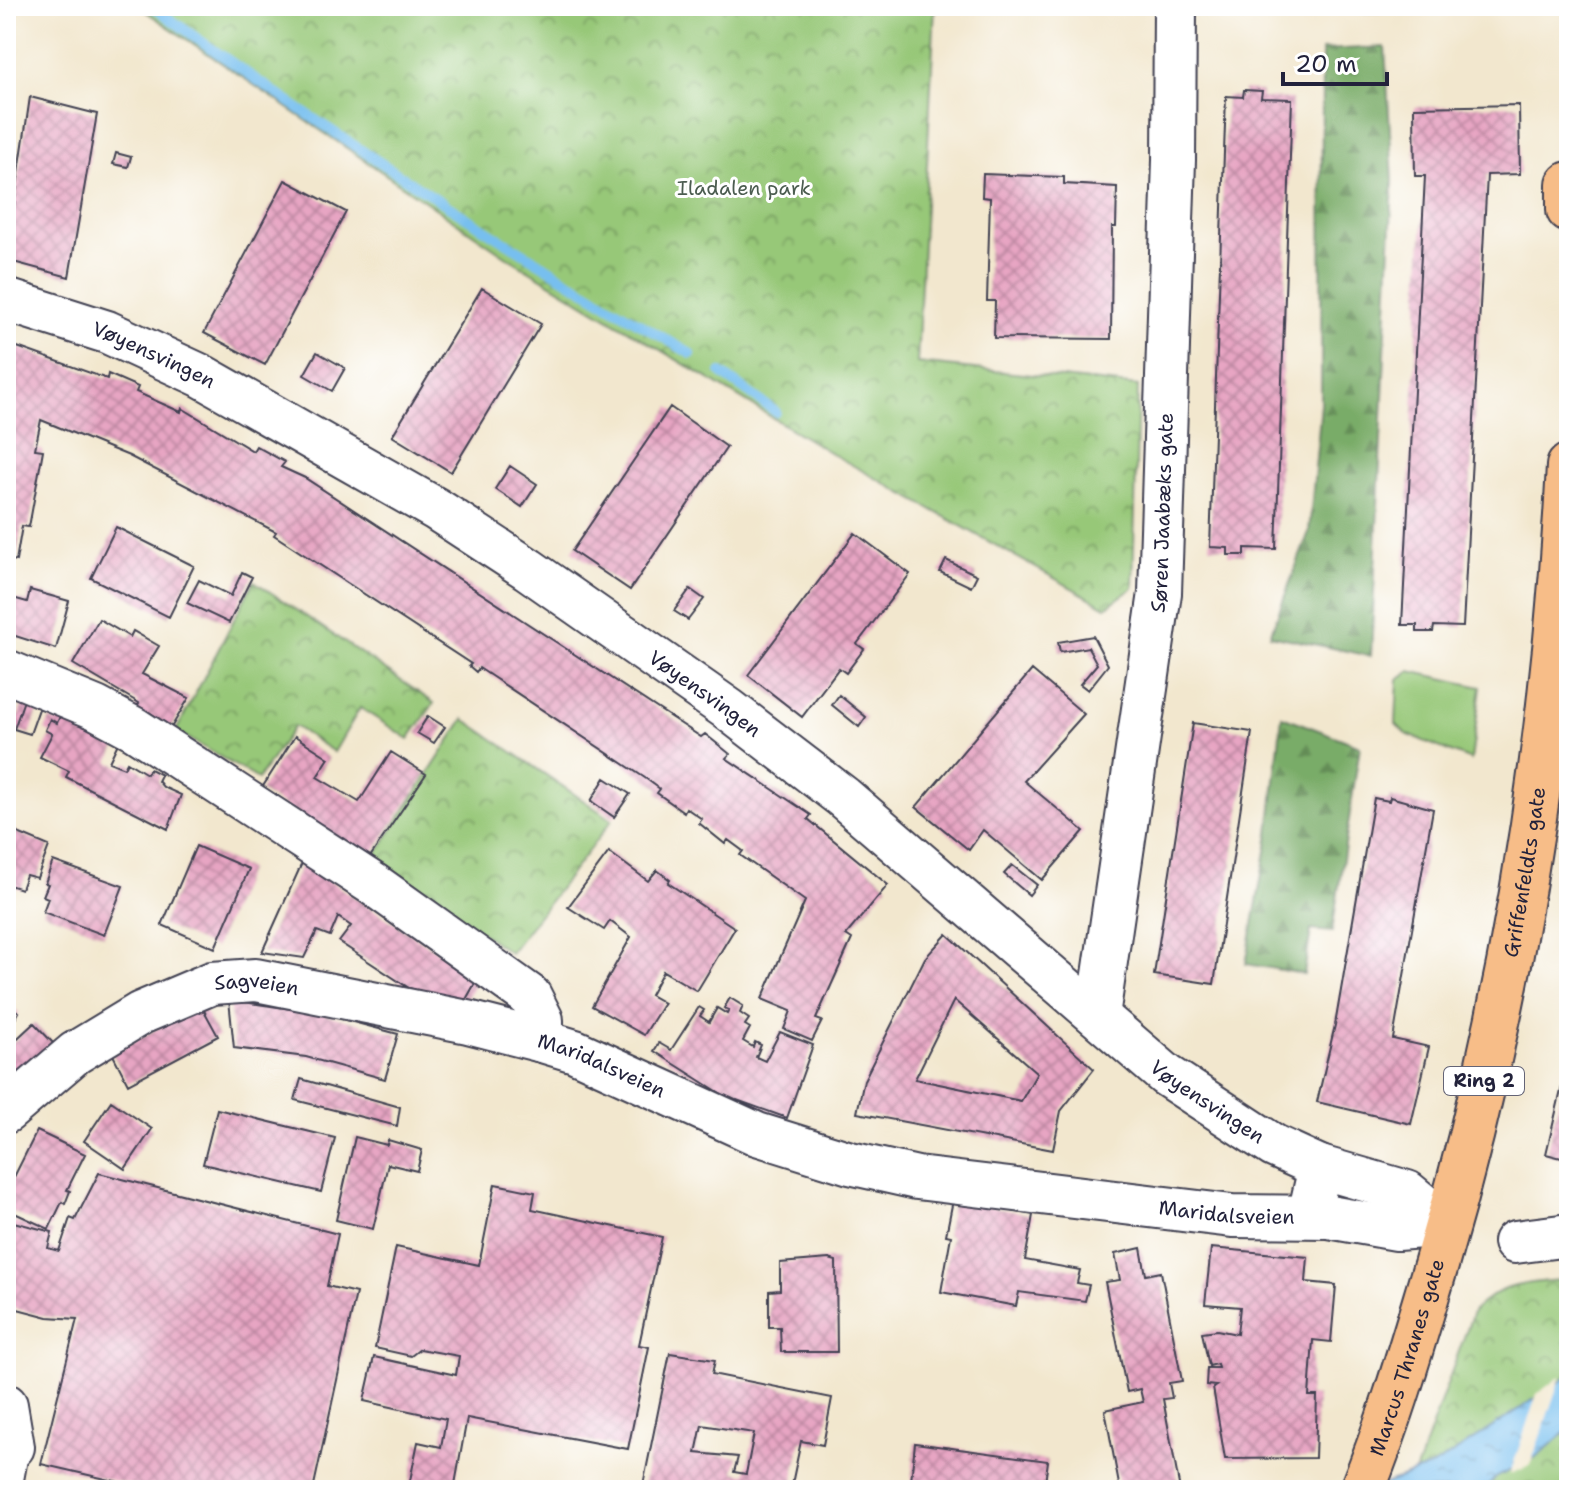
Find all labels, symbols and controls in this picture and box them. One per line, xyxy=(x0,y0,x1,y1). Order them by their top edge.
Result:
scale bar xyxy=(1283,36,1387,86)
text: 20 m xyxy=(1295,48,1357,80)
park label: Iladalen park xyxy=(677,175,811,201)
street label: Vøyensvingen xyxy=(90,315,220,394)
street label: Søren Jaabæks gate xyxy=(1144,412,1179,614)
street label: Vøyensvingen xyxy=(644,644,766,743)
street label: Griffenfeldts gate xyxy=(1497,785,1551,959)
street label: Sagveien xyxy=(213,967,301,1001)
street label: Maridalsveien xyxy=(535,1027,670,1103)
street label: Vøyensvingen xyxy=(1145,1054,1270,1149)
road number: Ring 2 xyxy=(1444,1067,1524,1095)
street label: Maridalsveien xyxy=(1157,1194,1295,1230)
street label: Marcus Thranes gate xyxy=(1363,1256,1450,1460)

